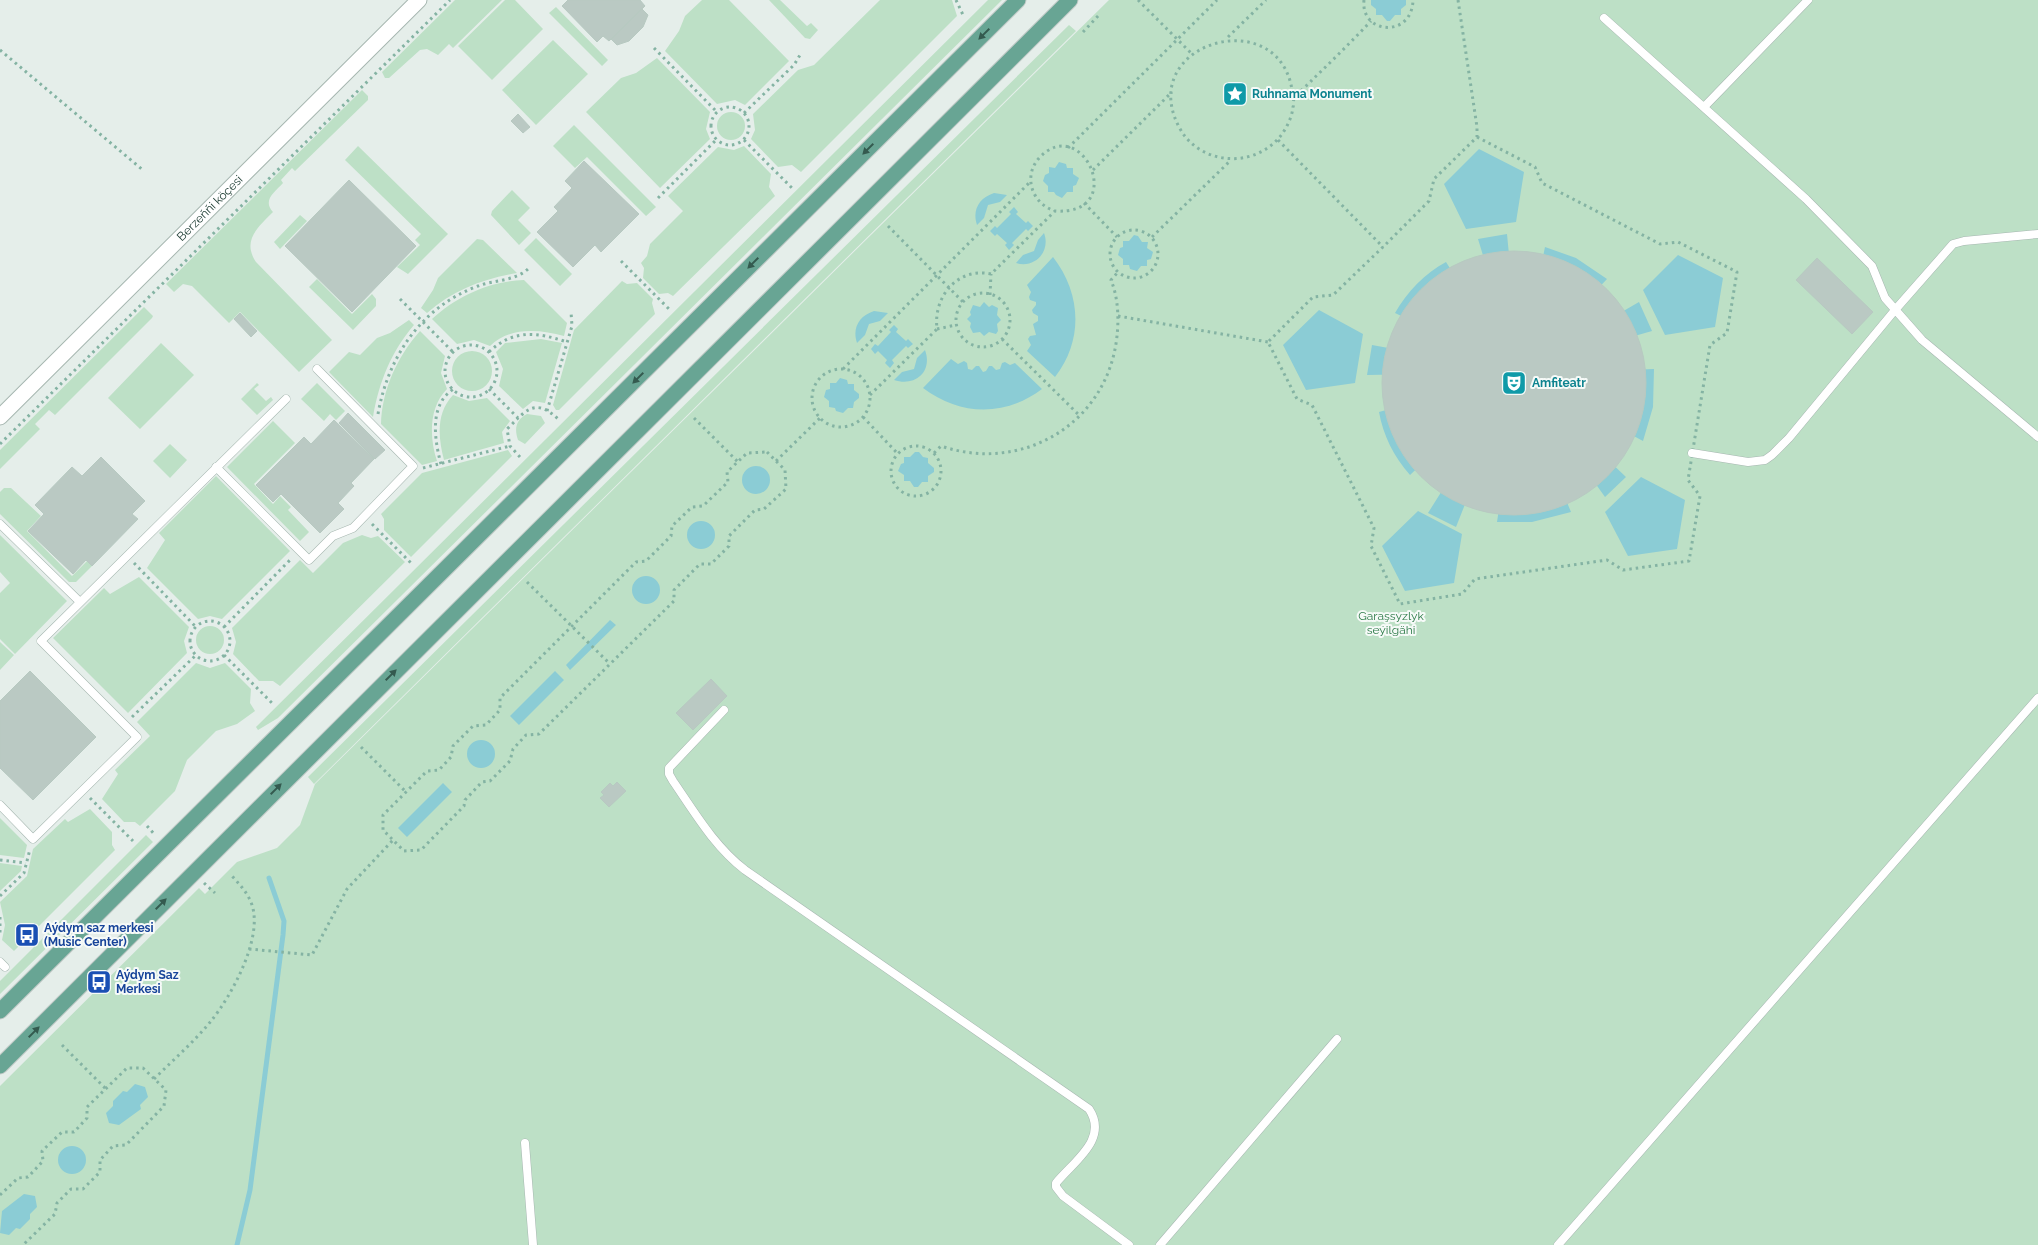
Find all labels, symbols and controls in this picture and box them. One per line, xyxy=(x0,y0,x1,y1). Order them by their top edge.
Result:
one-way arrow xyxy=(978,28,990,40)
place icon: Ruhnama Monument xyxy=(1222,81,1248,107)
place label: Ruhnama Monument xyxy=(1252,87,1372,101)
one-way arrow xyxy=(862,143,874,155)
street label: Berzeňňi köçesi xyxy=(174,173,246,244)
one-way arrow xyxy=(747,257,759,269)
theatre icon: Amfiteatr xyxy=(1501,370,1527,396)
one-way arrow xyxy=(632,372,644,384)
place label: Amfiteatr xyxy=(1532,376,1586,390)
park label: Garaşsyzlyk seýilgähi xyxy=(1358,609,1424,637)
one-way arrow xyxy=(385,669,397,681)
one-way arrow xyxy=(270,783,282,795)
one-way arrow xyxy=(155,898,167,910)
place label: Aýdym saz merkesi (Music Center) xyxy=(44,921,154,949)
bus stop icon: Aýdym saz merkesi (Music Center) xyxy=(14,922,40,948)
place label: Aýdym Saz Merkesi xyxy=(116,968,179,996)
bus stop icon: Aýdym Saz Merkesi xyxy=(86,969,112,995)
one-way arrow xyxy=(28,1026,40,1038)

